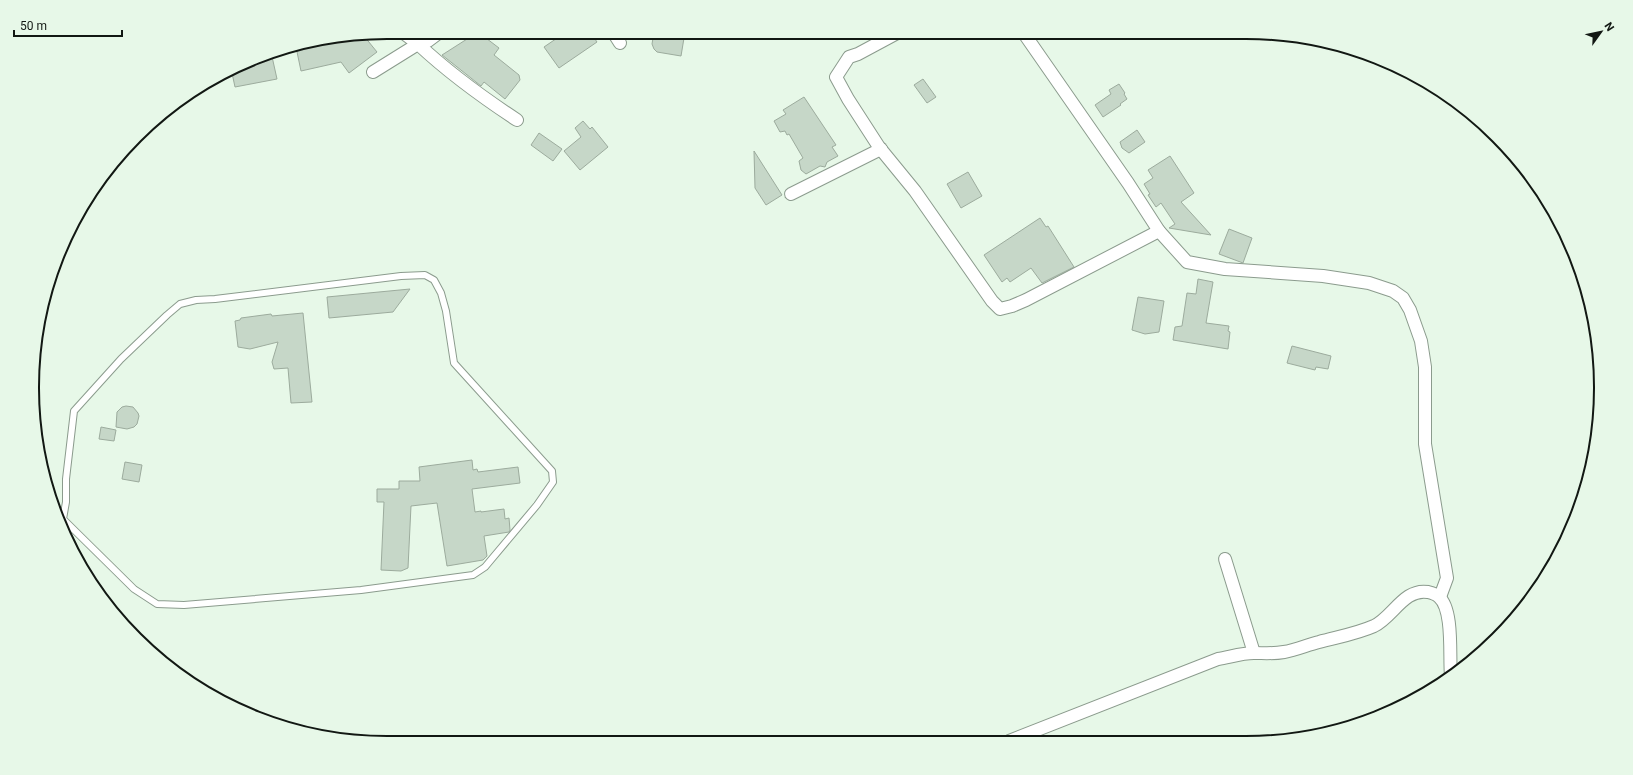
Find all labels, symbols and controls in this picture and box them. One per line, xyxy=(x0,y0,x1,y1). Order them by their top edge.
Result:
scale bar xyxy=(14,12,122,38)
north arrow xyxy=(1581,12,1621,52)
text: 50 m xyxy=(20,19,47,33)
text: N xyxy=(1601,20,1617,34)

